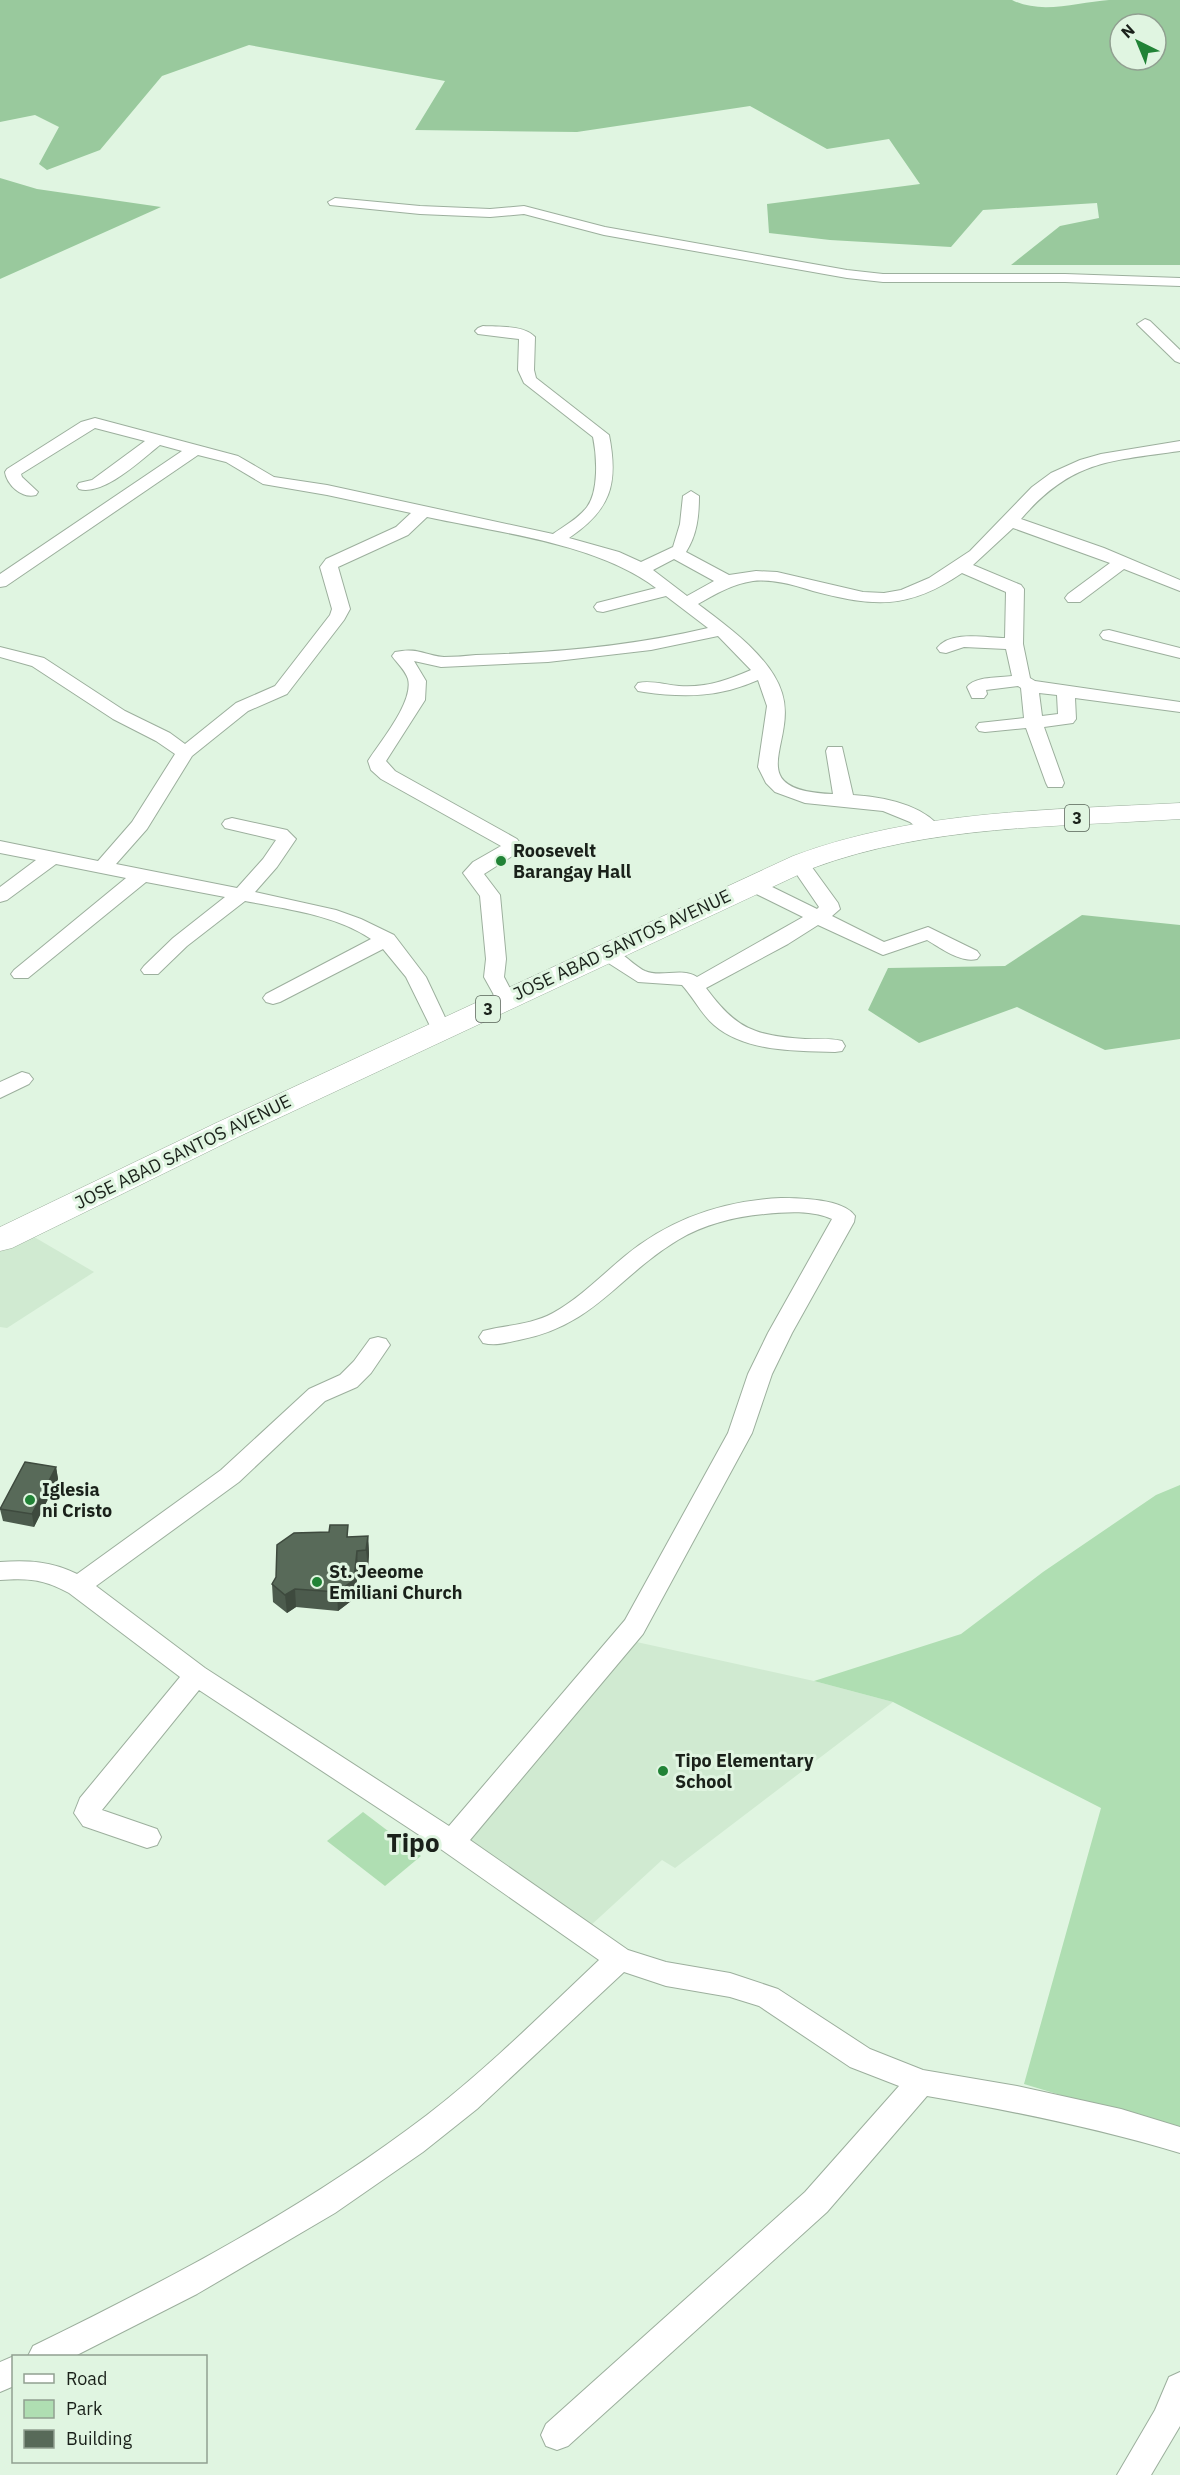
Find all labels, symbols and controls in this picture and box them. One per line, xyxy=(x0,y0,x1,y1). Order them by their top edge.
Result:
north arrow xyxy=(1108,12,1168,72)
text: N xyxy=(1117,20,1139,42)
road number: 3 xyxy=(1065,805,1089,831)
place label: Roosevelt Barangay Hall xyxy=(513,839,632,883)
marker: Roosevelt Barangay Hall xyxy=(494,854,508,868)
street label: JOSE ABAD SANTOS AVENUE xyxy=(509,884,734,1005)
road number: 3 xyxy=(476,996,500,1022)
street label: JOSE ABAD SANTOS AVENUE xyxy=(71,1089,295,1214)
place label: Iglesia ni Cristo xyxy=(42,1478,112,1522)
marker: Iglesia ni Cristo xyxy=(23,1493,37,1507)
place label: St. Jeeome Emiliani Church xyxy=(329,1560,463,1604)
marker: St. Jeeome Emiliani Church xyxy=(310,1575,324,1589)
place label: Tipo Elementary School xyxy=(675,1749,814,1793)
marker: Tipo Elementary School xyxy=(656,1764,670,1778)
district label: Tipo xyxy=(386,1825,440,1859)
legend xyxy=(12,2355,207,2463)
text: Road xyxy=(66,2367,107,2390)
text: Park xyxy=(66,2397,103,2420)
text: Building xyxy=(66,2427,133,2450)

